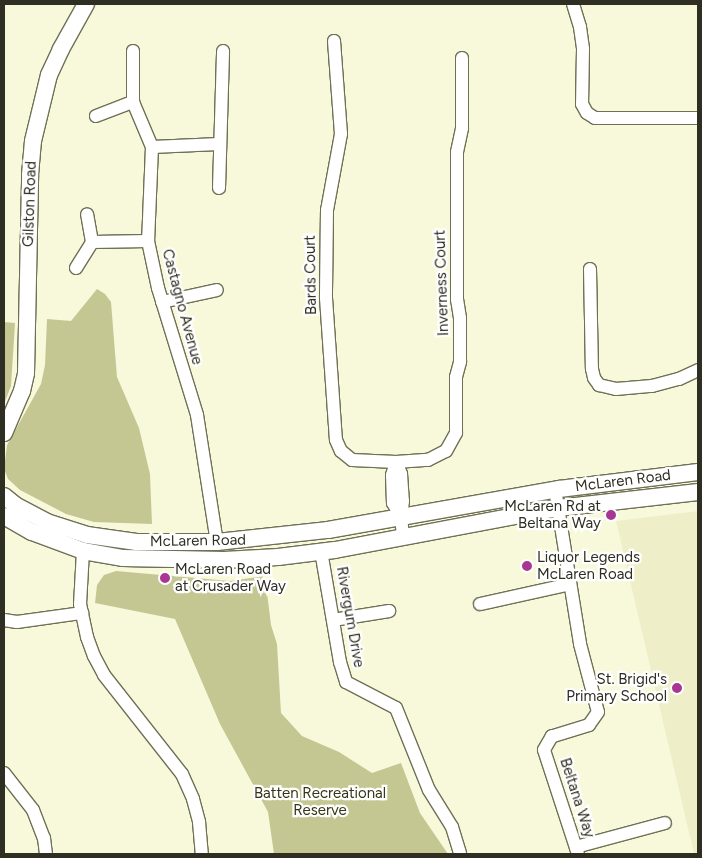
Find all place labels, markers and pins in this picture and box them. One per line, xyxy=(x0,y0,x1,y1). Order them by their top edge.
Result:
place label: McLaren Rd at Beltana Way xyxy=(504,497,601,532)
marker: McLaren Rd at Beltana Way xyxy=(605,509,617,521)
place label: Liquor Legends McLaren Road xyxy=(537,548,640,583)
place label: McLaren Road at Crusader Way xyxy=(175,560,286,595)
marker: Liquor Legends McLaren Road xyxy=(521,560,533,572)
marker: McLaren Road at Crusader Way xyxy=(159,572,171,584)
place label: St. Brigid's Primary School xyxy=(566,670,667,705)
marker: St. Brigid's Primary School xyxy=(671,682,683,694)

